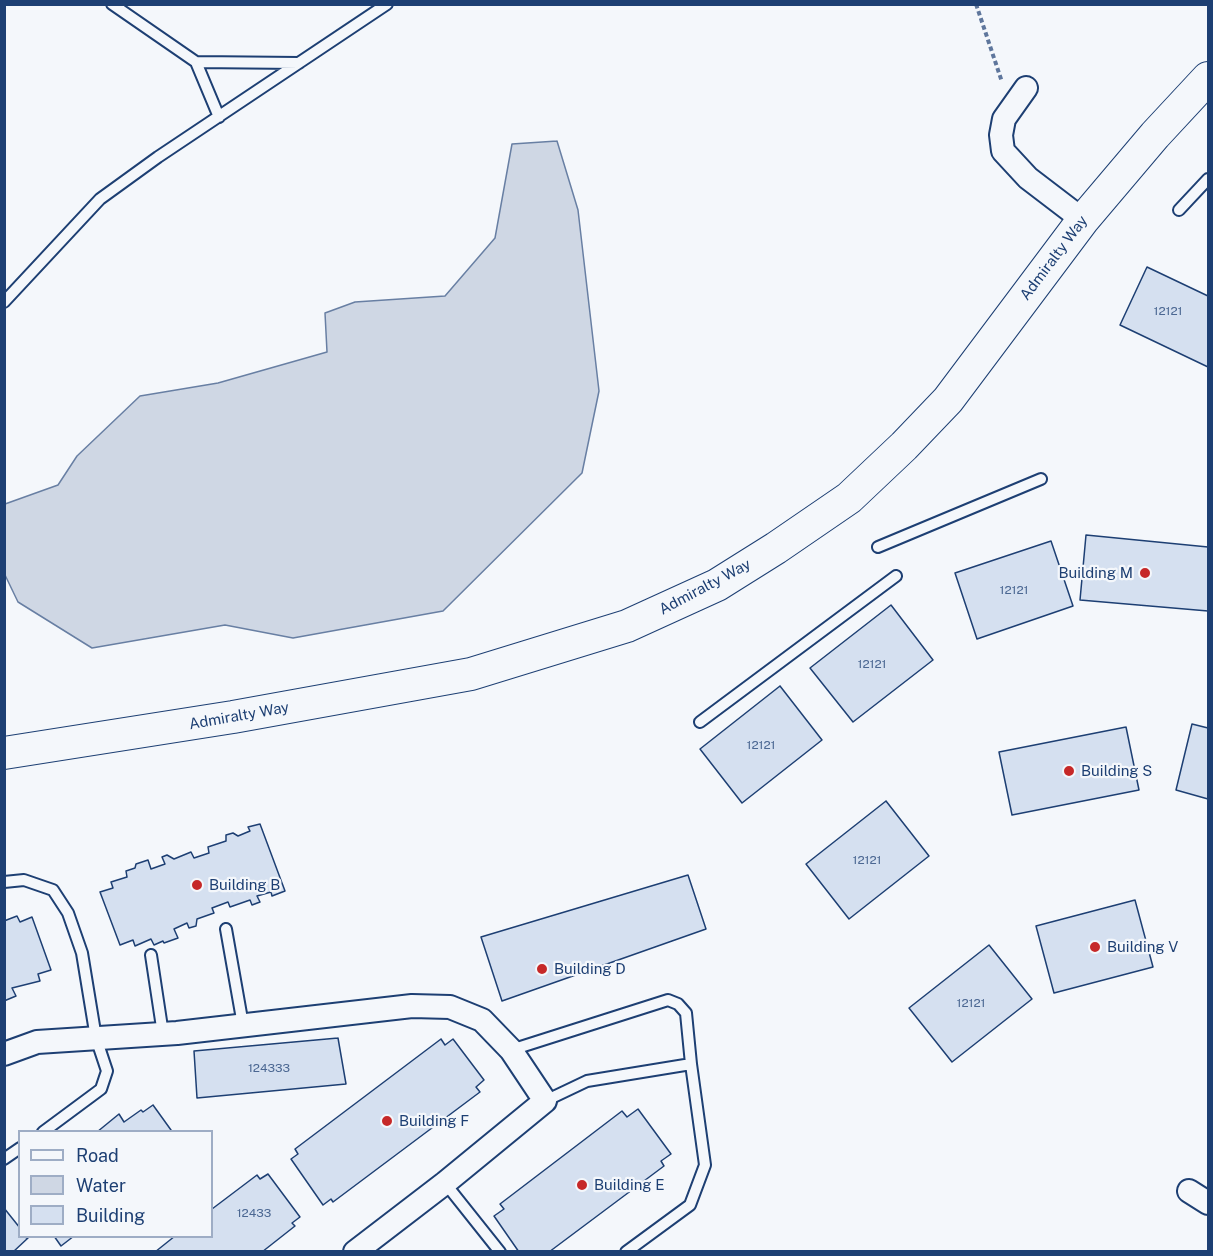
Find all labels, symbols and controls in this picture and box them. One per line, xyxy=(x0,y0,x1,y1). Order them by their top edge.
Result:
street label: Admiralty Way xyxy=(1016,212,1092,304)
house number: 12121 xyxy=(1154,304,1182,318)
street label: Admiralty Way xyxy=(656,555,754,619)
place label: Building M xyxy=(1058,564,1133,582)
marker: Building M xyxy=(1138,566,1152,580)
house number: 12121 xyxy=(1000,583,1028,597)
house number: 12121 xyxy=(858,657,886,671)
street label: Admiralty Way xyxy=(188,698,290,734)
house number: 12121 xyxy=(747,738,775,752)
place label: Building S xyxy=(1081,762,1152,780)
marker: Building S xyxy=(1062,764,1076,778)
house number: 12121 xyxy=(853,853,881,867)
place label: Building B xyxy=(209,876,280,894)
marker: Building B xyxy=(190,878,204,892)
place label: Building V xyxy=(1107,938,1178,956)
marker: Building V xyxy=(1088,940,1102,954)
place label: Building D xyxy=(554,960,626,978)
marker: Building D xyxy=(535,962,549,976)
house number: 12121 xyxy=(957,996,985,1010)
house number: 124333 xyxy=(248,1061,290,1075)
place label: Building F xyxy=(399,1112,469,1130)
marker: Building F xyxy=(380,1114,394,1128)
legend xyxy=(18,1130,213,1238)
text: Road xyxy=(76,1145,119,1166)
text: Water xyxy=(76,1175,126,1196)
place label: Building E xyxy=(594,1176,665,1194)
marker: Building E xyxy=(575,1178,589,1192)
text: Building xyxy=(76,1205,145,1226)
house number: 12433 xyxy=(237,1206,271,1220)

